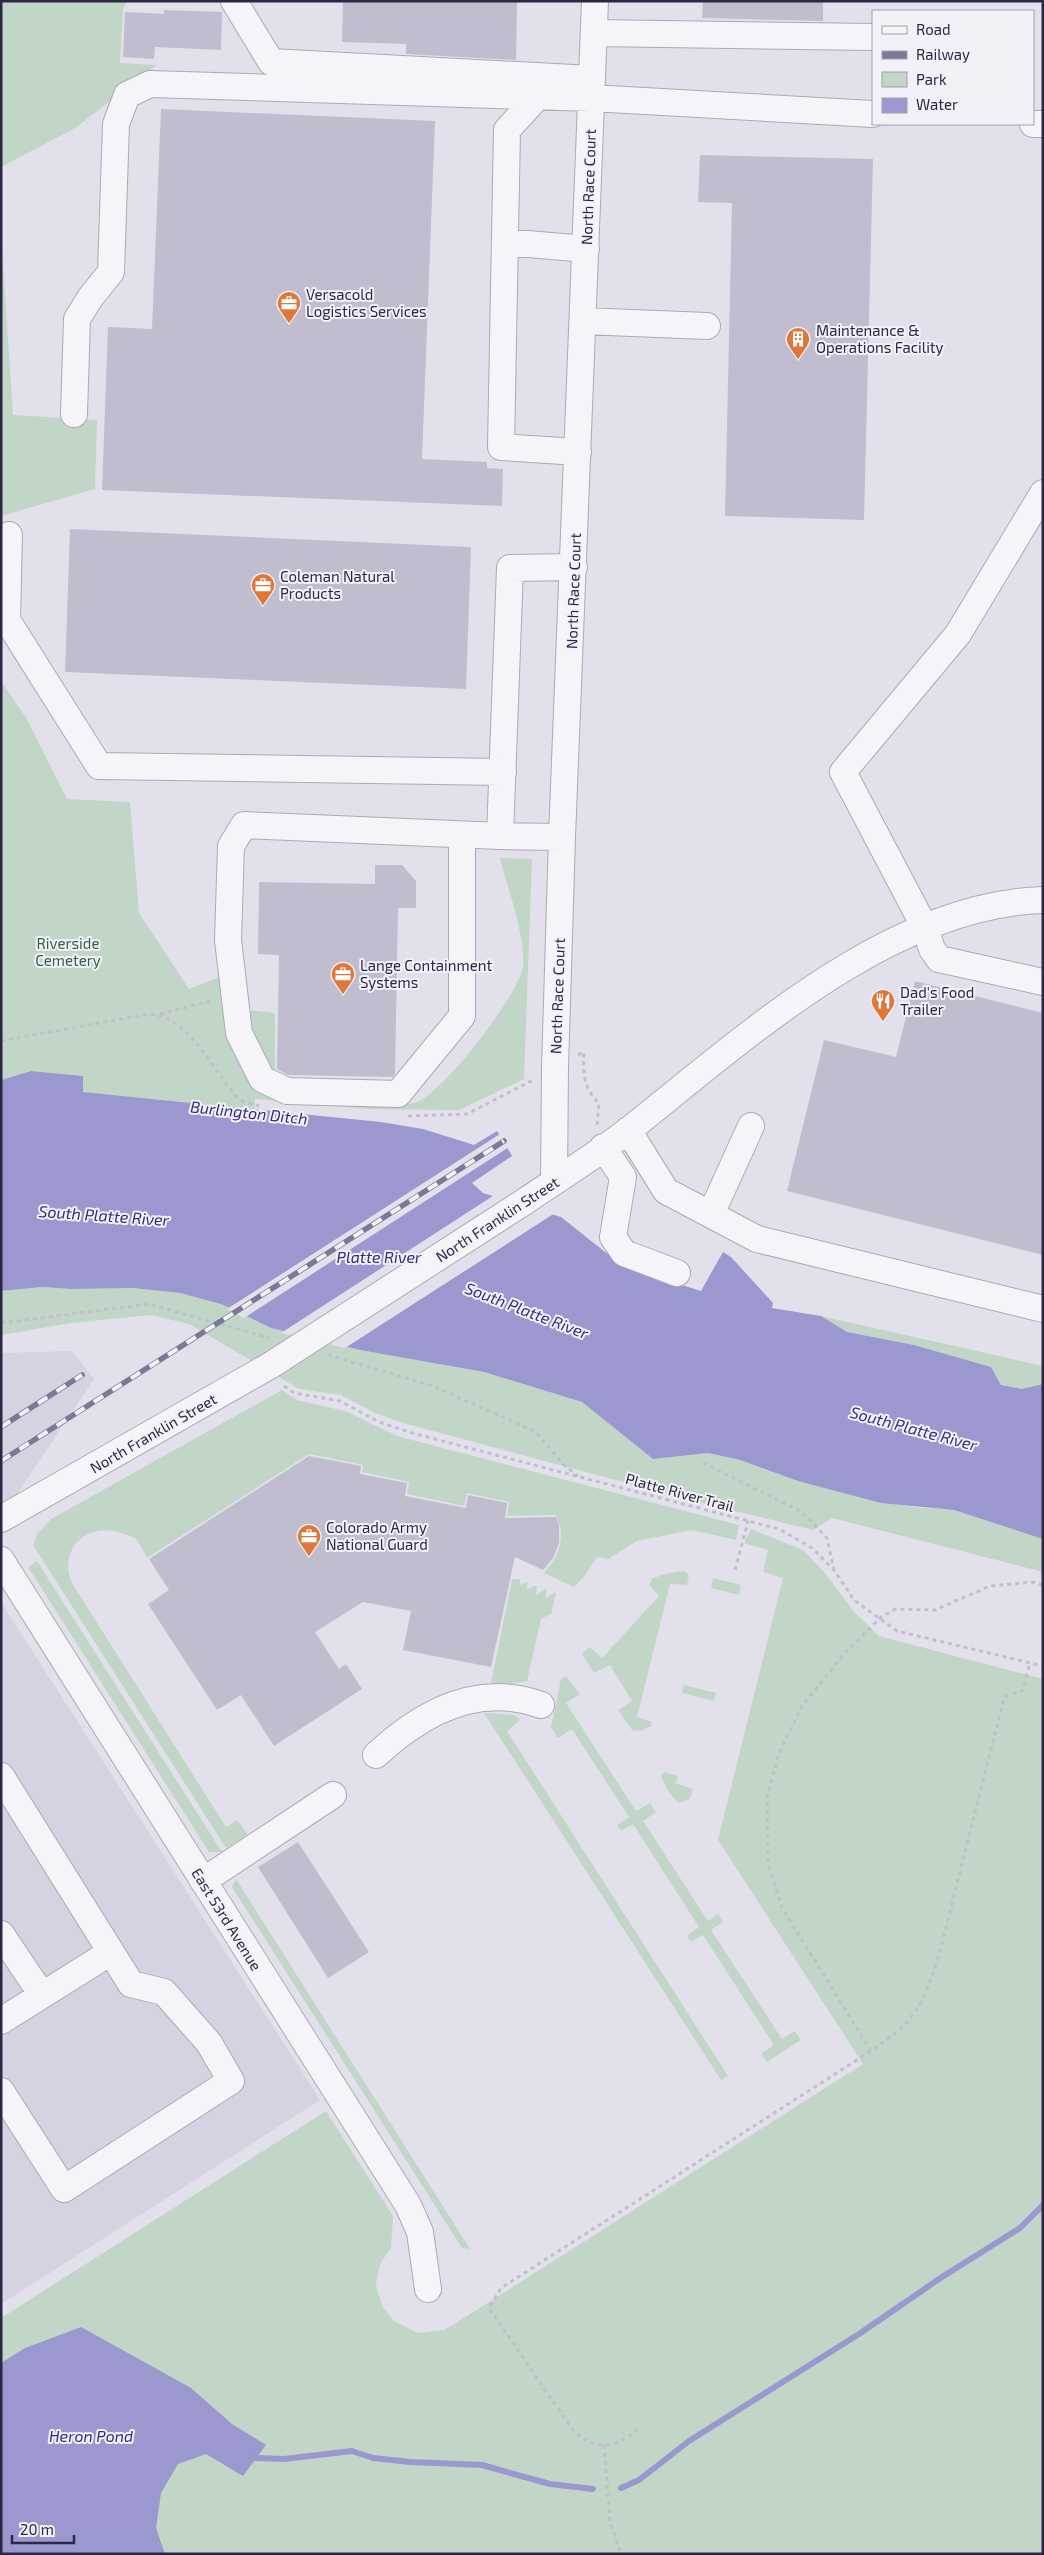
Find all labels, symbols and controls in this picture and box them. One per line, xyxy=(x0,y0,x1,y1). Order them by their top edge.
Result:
legend xyxy=(872,10,1034,125)
text: Road xyxy=(916,20,951,38)
text: Railway xyxy=(916,45,970,63)
text: Park xyxy=(916,70,947,88)
text: Water xyxy=(916,95,958,113)
street label: North Race Court xyxy=(577,128,599,245)
place label: Versacold Logistics Services xyxy=(306,285,427,320)
office icon: Versacold Logistics Services xyxy=(276,290,302,324)
place label: Maintenance & Operations Facility xyxy=(816,321,944,356)
building icon: Maintenance & Operations Facility xyxy=(785,326,811,360)
street label: North Race Court xyxy=(562,532,584,649)
place label: Coleman Natural Products xyxy=(280,567,395,602)
office icon: Coleman Natural Products xyxy=(250,572,276,606)
park label: Riverside Cemetery xyxy=(35,934,101,969)
street label: North Race Court xyxy=(546,937,568,1054)
place label: Lange Containment Systems xyxy=(360,956,492,991)
office icon: Lange Containment Systems xyxy=(330,961,356,995)
place label: Dad's Food Trailer xyxy=(900,983,974,1018)
restaurant icon: Dad's Food Trailer xyxy=(870,988,896,1022)
water label: Burlington Ditch xyxy=(189,1096,309,1128)
street label: North Franklin Street xyxy=(432,1172,562,1266)
water label: South Platte River xyxy=(38,1201,170,1229)
water label: Platte River xyxy=(337,1247,422,1266)
water label: South Platte River xyxy=(463,1278,592,1343)
street label: North Franklin Street xyxy=(86,1389,220,1477)
water label: South Platte River xyxy=(848,1402,980,1454)
street label: Platte River Trail xyxy=(624,1469,737,1515)
place label: Colorado Army National Guard xyxy=(326,1518,428,1553)
office icon: Colorado Army National Guard xyxy=(296,1523,322,1557)
street label: East 53rd Avenue xyxy=(188,1864,266,1974)
water label: Heron Pond xyxy=(49,2426,133,2445)
scale bar xyxy=(12,2512,75,2544)
text: 20 m xyxy=(20,2520,54,2538)

